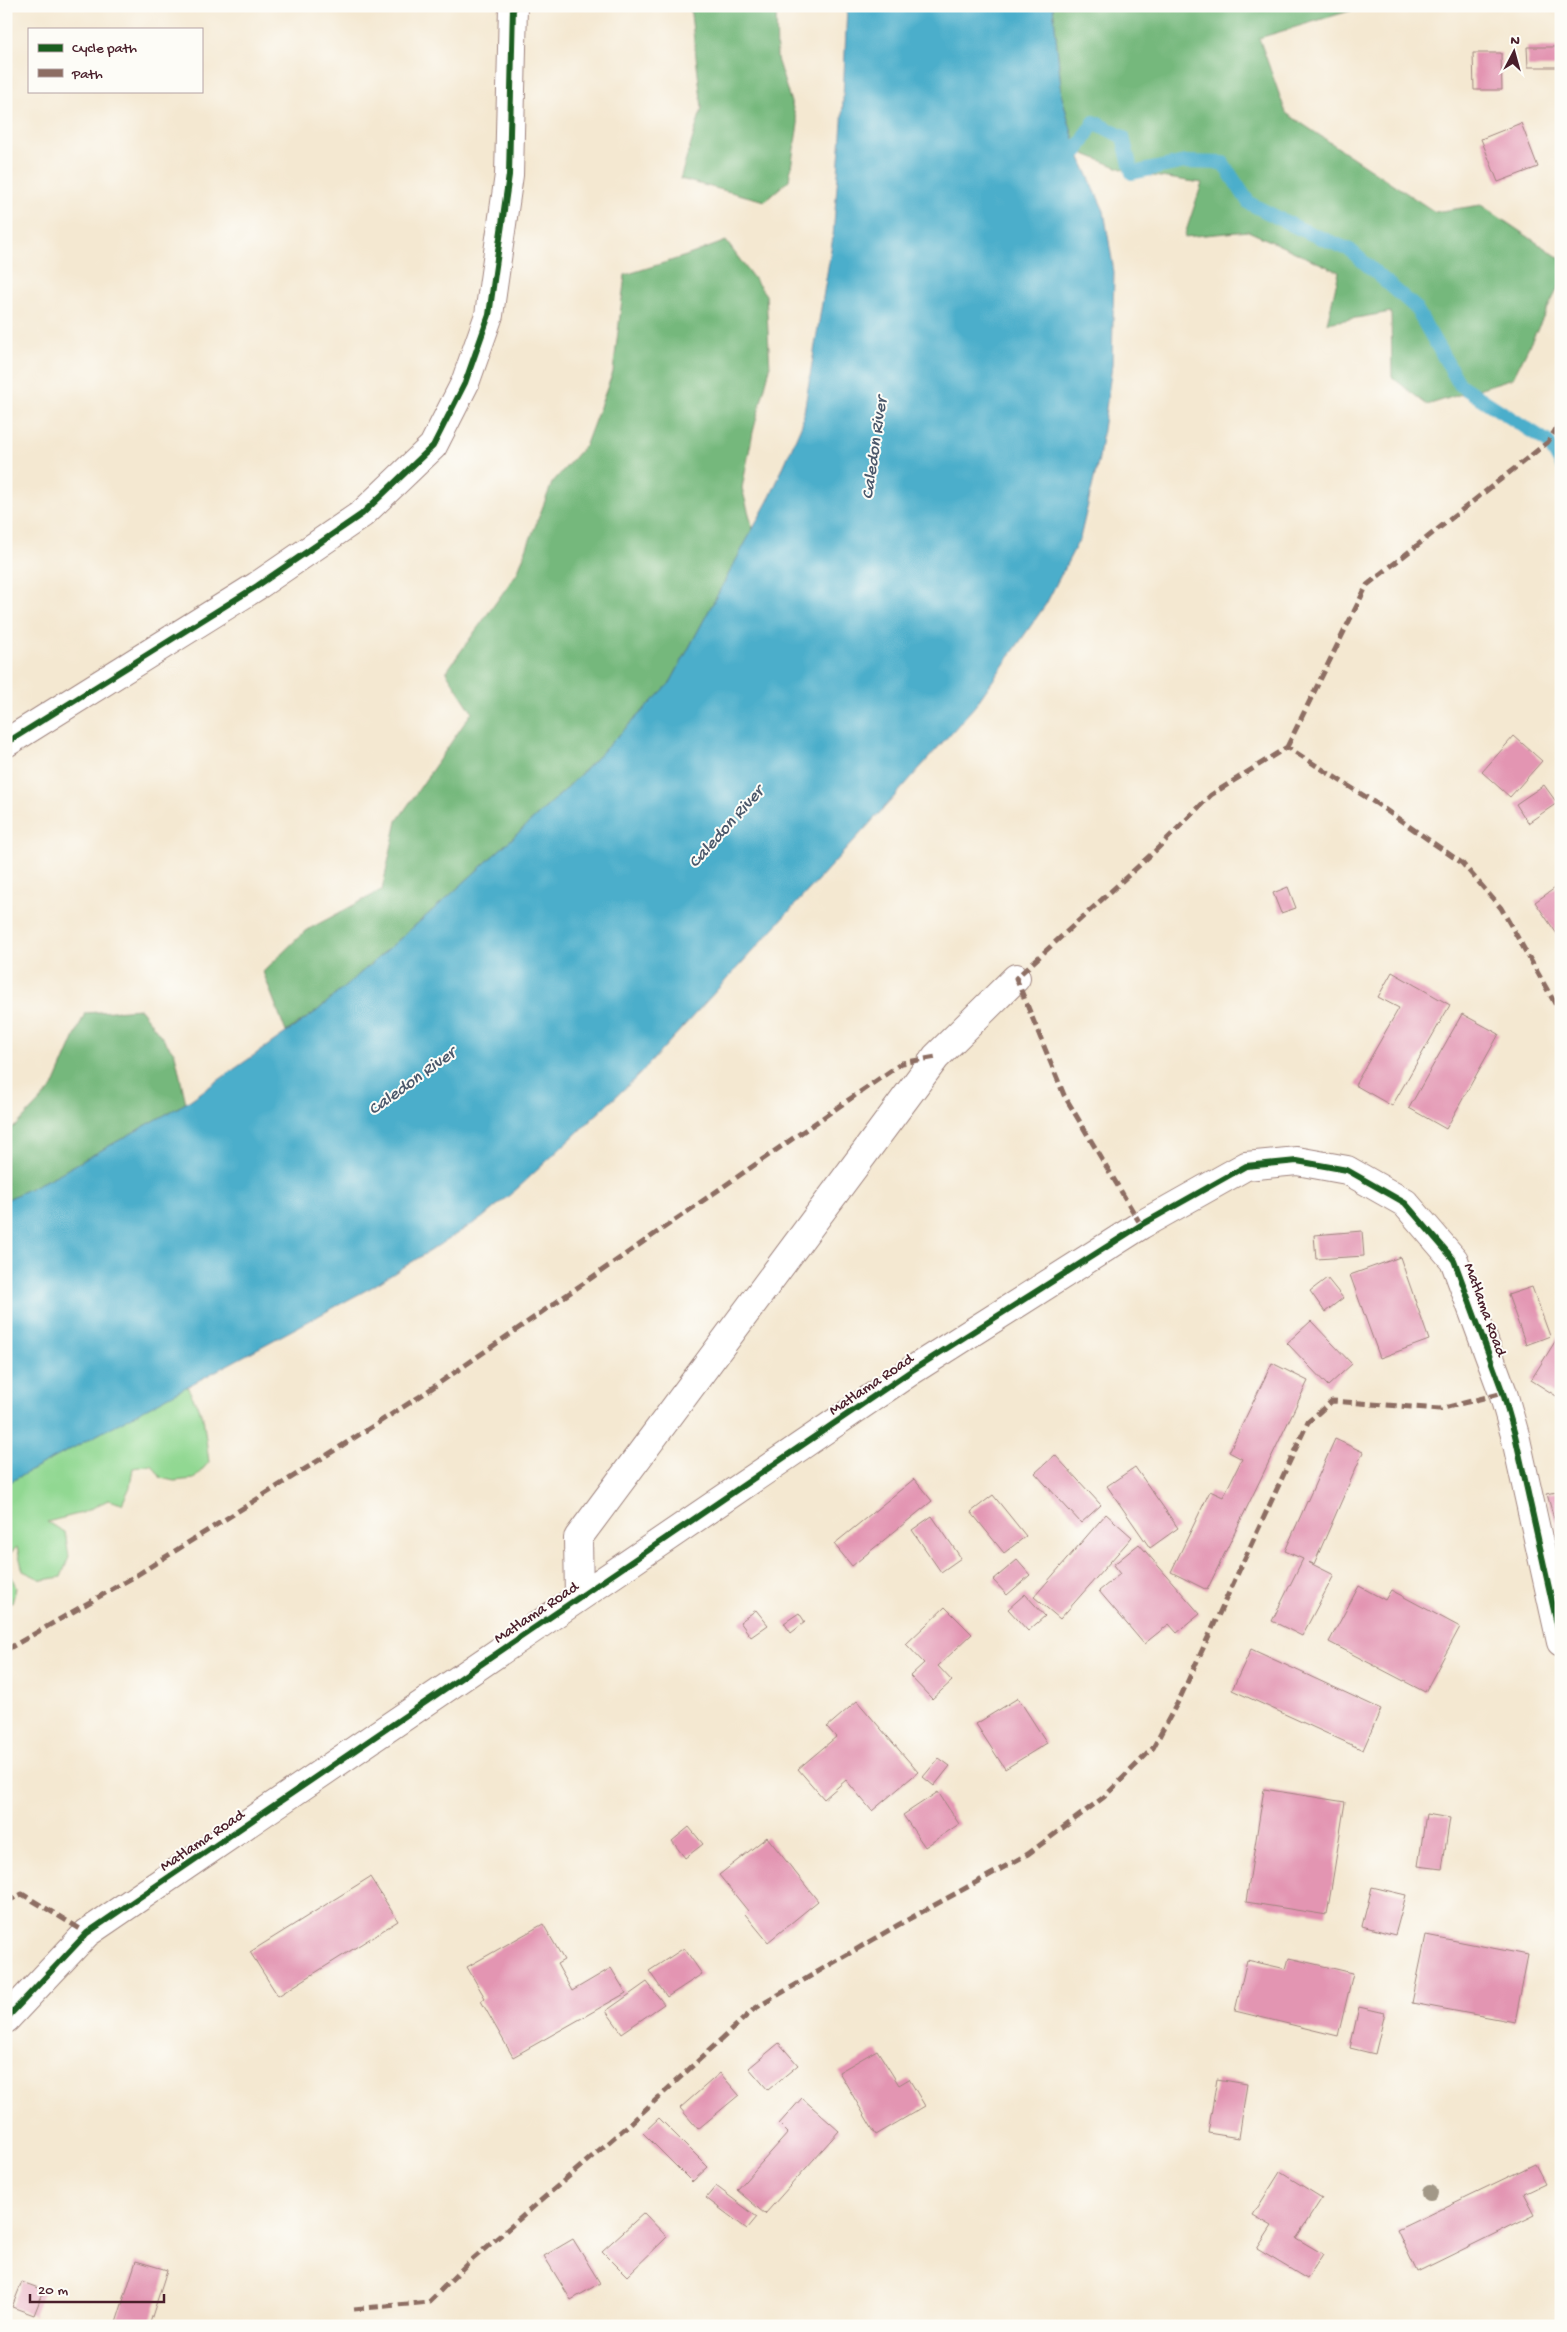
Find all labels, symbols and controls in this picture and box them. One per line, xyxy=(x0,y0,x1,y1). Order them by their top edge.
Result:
legend xyxy=(28,28,202,92)
north arrow xyxy=(1490,28,1540,78)
text: N xyxy=(1510,33,1521,50)
text: Cycle path xyxy=(72,40,137,58)
text: Path xyxy=(71,66,103,84)
water label: Caledon River xyxy=(858,392,894,501)
water label: Caledon River xyxy=(685,780,771,873)
water label: Caledon River xyxy=(365,1041,463,1121)
street label: Matlama Road xyxy=(1458,1261,1510,1361)
street label: Matlama Road xyxy=(826,1350,919,1421)
street label: Matlama Road xyxy=(491,1578,584,1649)
street label: Matlama Road xyxy=(157,1806,250,1877)
scale bar xyxy=(30,2272,164,2304)
text: 20 m xyxy=(38,2282,68,2300)

